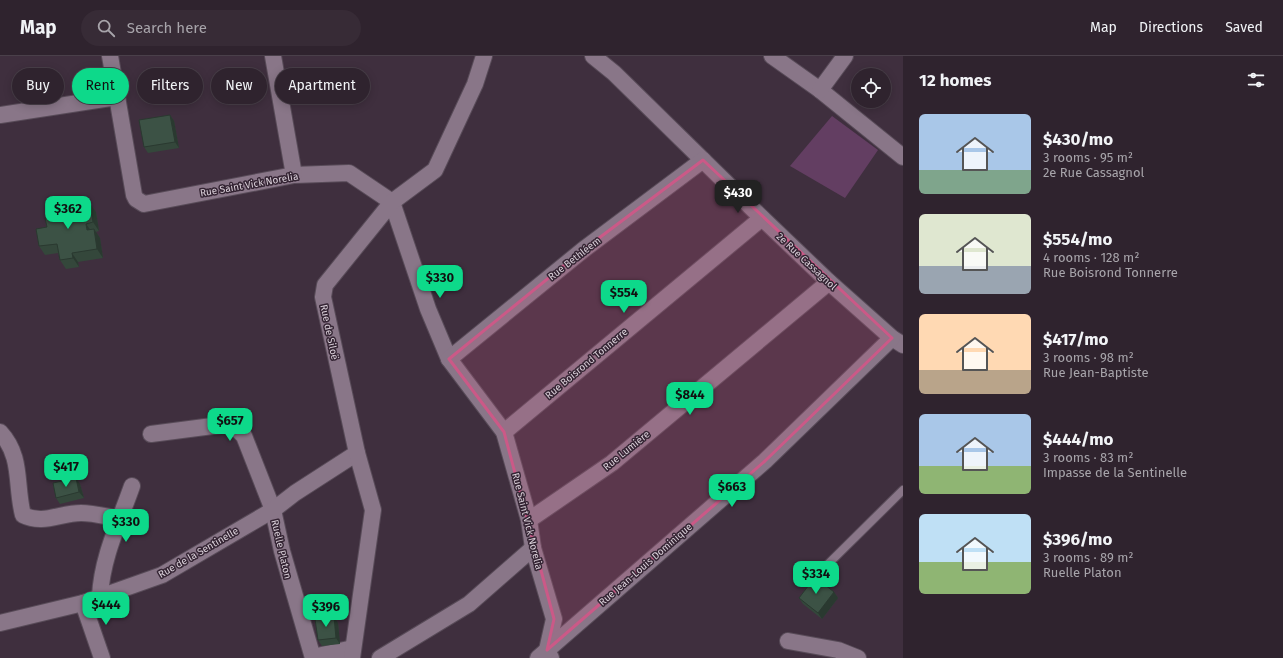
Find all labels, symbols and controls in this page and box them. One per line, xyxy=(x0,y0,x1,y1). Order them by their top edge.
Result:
search box xyxy=(81,10,361,46)
text: Map xyxy=(20,16,57,39)
icon: search xyxy=(95,17,117,39)
text: Search here xyxy=(127,19,207,37)
text: Map xyxy=(1090,19,1117,36)
text: Directions xyxy=(1139,19,1203,36)
text: Saved xyxy=(1225,19,1263,36)
chip: Buy xyxy=(12,68,64,104)
chip: Rent xyxy=(72,68,129,104)
chip: Filters xyxy=(137,68,203,104)
chip: New xyxy=(211,68,267,104)
chip: Apartment xyxy=(275,68,370,104)
map controls xyxy=(851,68,891,108)
button: locate xyxy=(851,68,891,108)
icon: filters xyxy=(1245,69,1267,91)
text: 12 homes xyxy=(919,70,991,91)
text: $430/mo xyxy=(1043,129,1113,150)
icon: home xyxy=(951,130,999,178)
text: 3 rooms · 95 m² xyxy=(1043,150,1133,165)
text: 2e Rue Cassagnol xyxy=(1043,165,1144,180)
street label: Rue Saint Vick Norelia xyxy=(199,170,299,200)
pin: $430 xyxy=(714,180,762,214)
text: $430 xyxy=(724,185,752,200)
pin: $362 xyxy=(44,196,92,230)
text: $362 xyxy=(54,201,82,216)
text: $554/mo xyxy=(1043,229,1112,250)
icon: home xyxy=(951,230,999,278)
street label: 2e Rue Cassagnol xyxy=(774,231,839,293)
street label: Rue Bethléem xyxy=(546,235,603,283)
text: 4 rooms · 128 m² xyxy=(1043,250,1139,265)
pin: $330 xyxy=(416,265,464,299)
text: Rue Boisrond Tonnerre xyxy=(1043,265,1178,280)
text: $330 xyxy=(426,270,454,285)
pin: $554 xyxy=(600,280,648,314)
text: $554 xyxy=(610,285,638,300)
street label: Rue de Siloë xyxy=(317,303,341,361)
street label: Rue Boisrond Tonnerre xyxy=(543,326,630,402)
text: $417/mo xyxy=(1043,329,1109,350)
icon: home xyxy=(951,330,999,378)
text: 3 rooms · 98 m² xyxy=(1043,350,1134,365)
text: Rue Jean-Baptiste xyxy=(1043,365,1149,380)
pin: $844 xyxy=(666,382,714,416)
text: $844 xyxy=(675,387,705,402)
pin: $657 xyxy=(206,408,254,442)
text: $657 xyxy=(216,413,244,428)
street label: Rue Lumière xyxy=(601,428,652,473)
text: $444/mo xyxy=(1043,429,1113,450)
icon: home xyxy=(951,430,999,478)
text: 3 rooms · 83 m² xyxy=(1043,450,1133,465)
pin: $417 xyxy=(42,454,90,488)
text: $417 xyxy=(53,459,79,474)
text: Impasse de la Sentinelle xyxy=(1043,465,1187,480)
street label: Rue Saint Vick Norelia xyxy=(509,471,545,571)
pin: $663 xyxy=(708,474,756,508)
text: $663 xyxy=(718,479,746,494)
pin: $330 xyxy=(102,509,150,543)
text: $330 xyxy=(112,514,140,529)
street label: Ruelle Platon xyxy=(268,518,294,580)
street label: Rue Jean-Louis Dominique xyxy=(596,521,695,609)
street label: Rue de la Sentinelle xyxy=(156,525,241,581)
text: $396/mo xyxy=(1043,529,1112,550)
icon: home xyxy=(951,530,999,578)
text: 3 rooms · 89 m² xyxy=(1043,550,1133,565)
pin: $334 xyxy=(792,561,840,595)
text: Ruelle Platon xyxy=(1043,565,1122,580)
text: $334 xyxy=(802,566,830,581)
pin: $444 xyxy=(82,592,130,626)
pin: $396 xyxy=(302,594,350,628)
text: $444 xyxy=(91,597,121,612)
text: $396 xyxy=(312,599,340,614)

